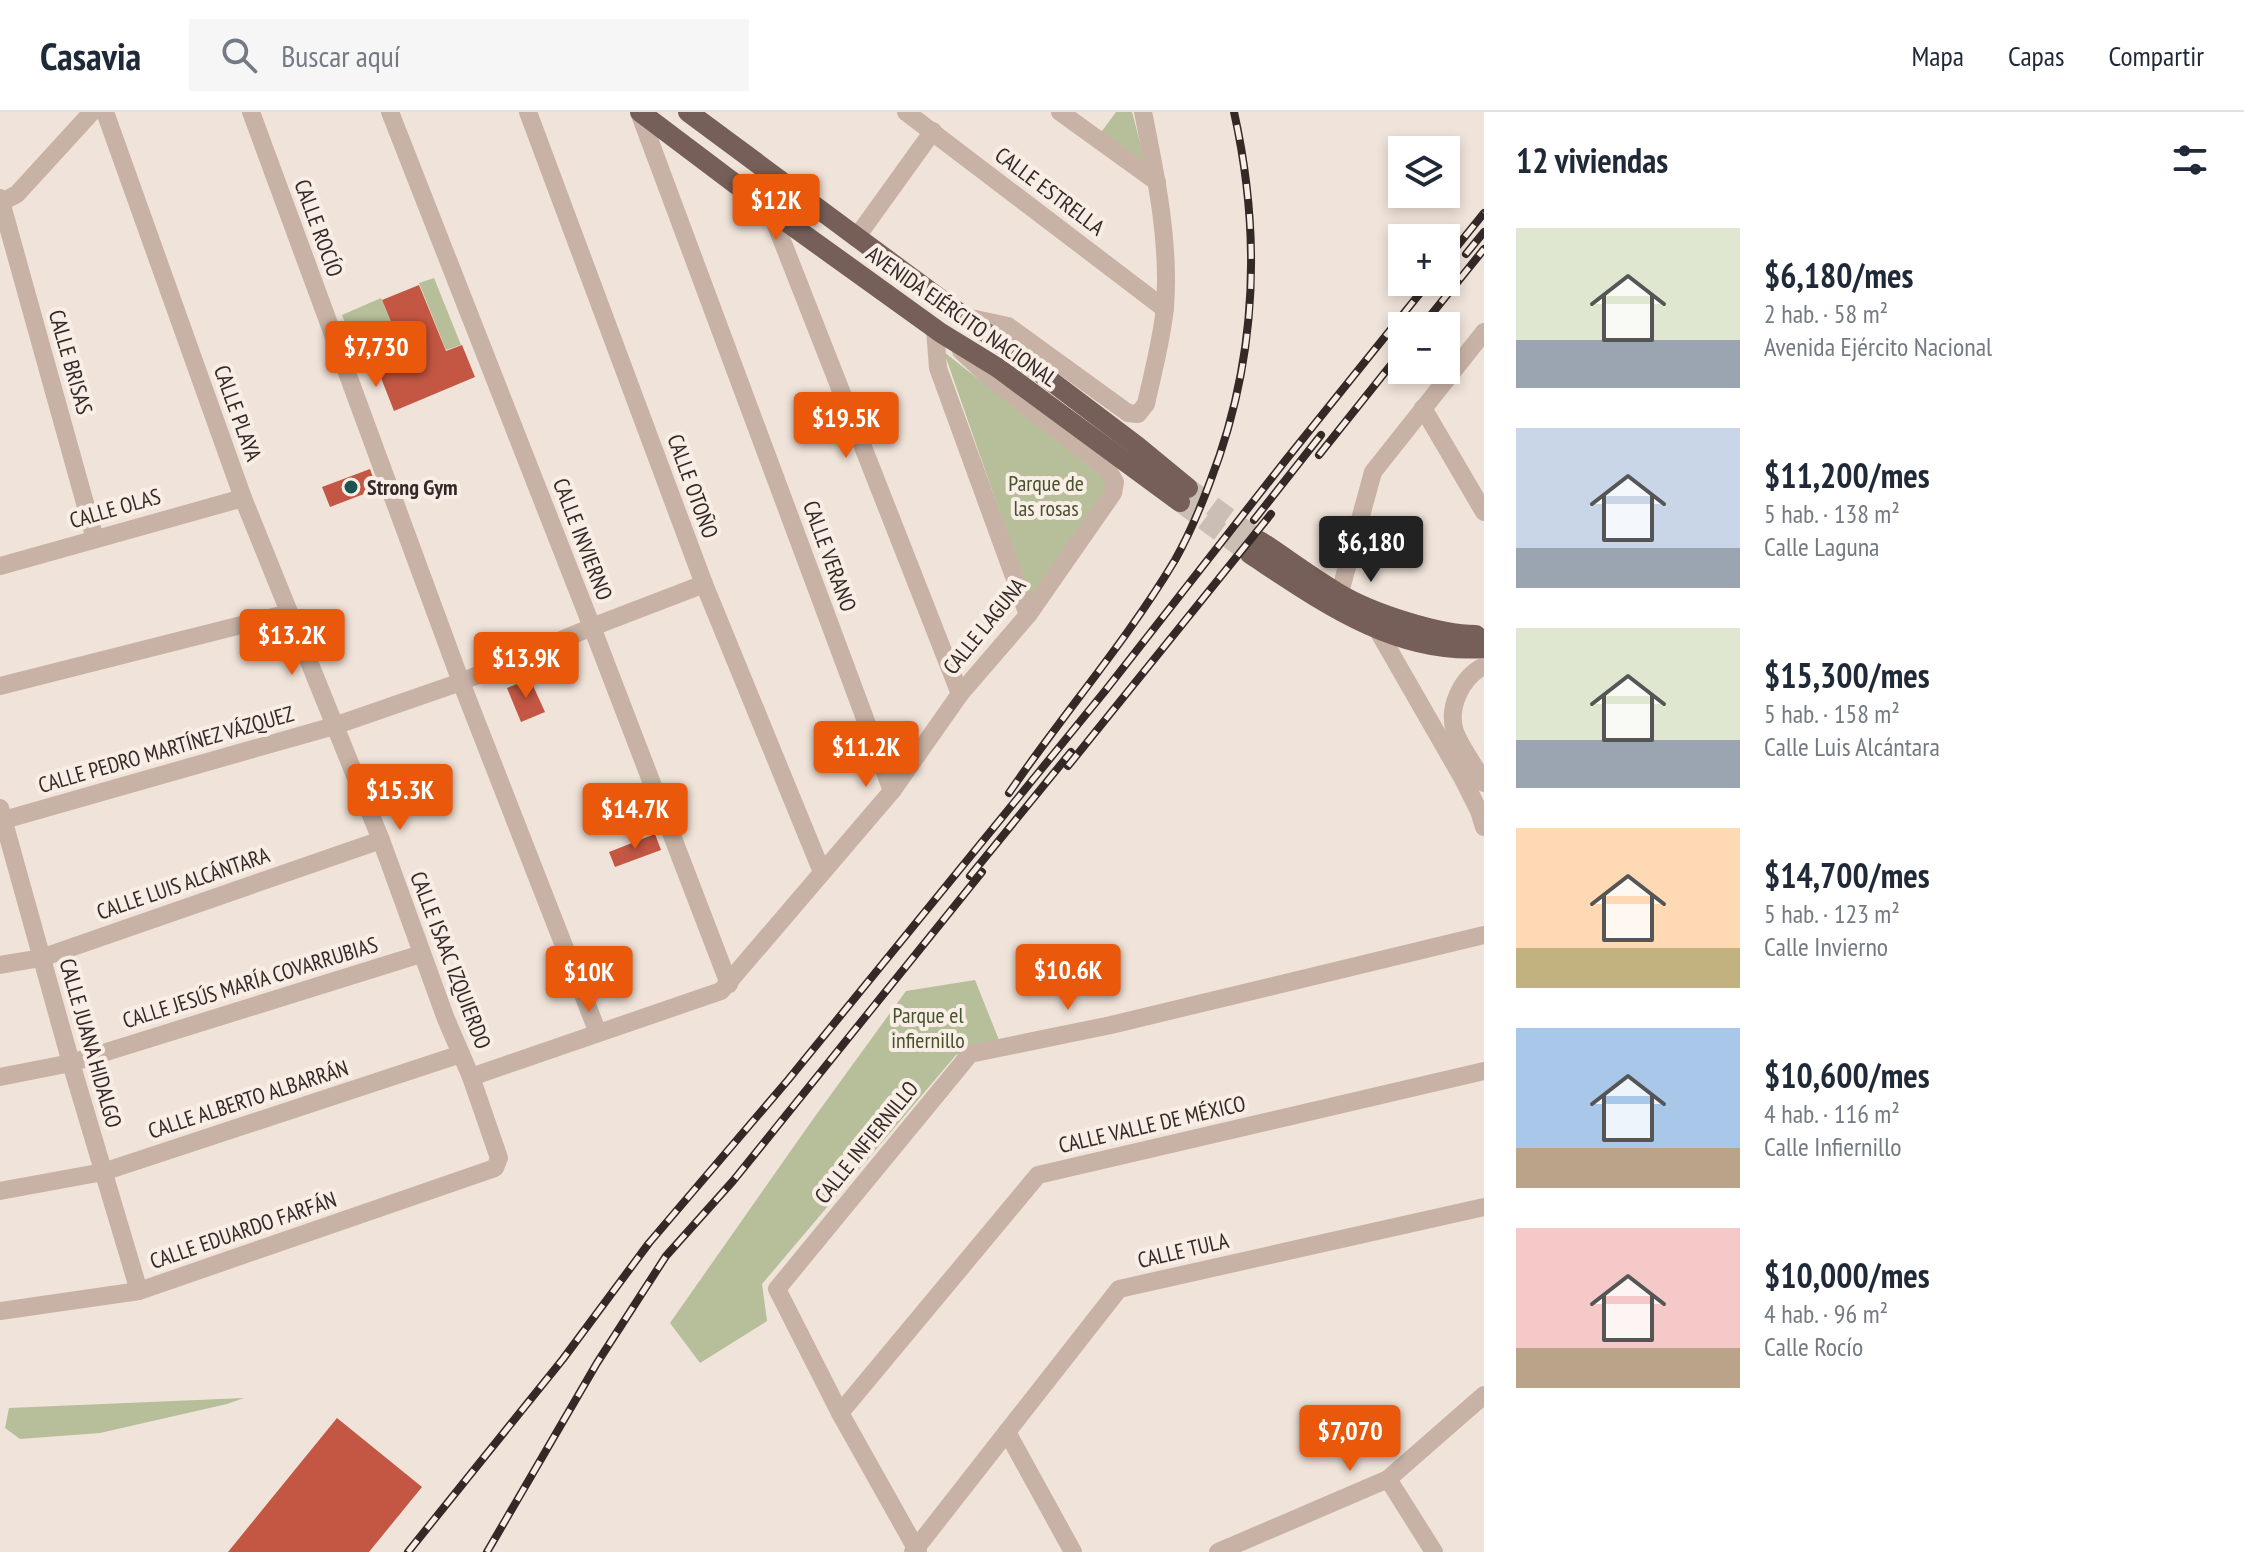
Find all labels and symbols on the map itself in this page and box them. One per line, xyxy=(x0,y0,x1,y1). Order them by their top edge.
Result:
street label: CALLE ESTRELLA xyxy=(990,141,1111,242)
pin: $12K xyxy=(729,174,823,242)
street label: CALLE ROCÍO xyxy=(288,175,350,281)
street label: AVENIDA EJÉRCITO NACIONAL xyxy=(861,239,1063,393)
street label: CALLE BRISAS xyxy=(43,306,99,418)
pin: $7,730 xyxy=(311,321,441,389)
street label: CALLE PLAYA xyxy=(208,361,268,465)
pin: $19.5K xyxy=(781,392,911,460)
street label: CALLE OTOÑO xyxy=(661,430,725,542)
park label: Parque de las rosas xyxy=(1008,469,1084,522)
place label: Strong Gym xyxy=(367,473,458,501)
street label: CALLE INVIERNO xyxy=(547,474,619,604)
marker: Strong Gym xyxy=(342,478,360,496)
street label: CALLE OLAS xyxy=(66,482,164,534)
street label: CALLE VERANO xyxy=(797,497,863,615)
pin: $6,180 xyxy=(1306,516,1436,584)
street label: CALLE LAGUNA xyxy=(937,572,1032,680)
pin: $13.2K xyxy=(227,609,357,677)
pin: $13.9K xyxy=(461,632,591,700)
street label: CALLE PEDRO MARTÍNEZ VÁZQUEZ xyxy=(35,699,297,799)
pin: $11.2K xyxy=(801,721,931,789)
pin: $15.3K xyxy=(335,764,465,832)
pin: $14.7K xyxy=(570,783,700,851)
street label: CALLE LUIS ALCÁNTARA xyxy=(93,840,274,926)
street label: CALLE ISAAC IZQUIERDO xyxy=(404,867,498,1053)
street label: CALLE JESÚS MARÍA COVARRUBIAS xyxy=(119,930,381,1034)
pin: $10.6K xyxy=(1003,944,1133,1012)
pin: $10K xyxy=(542,946,636,1014)
street label: CALLE JUANA HIDALGO xyxy=(53,955,129,1131)
park label: Parque el infiernillo xyxy=(891,1001,965,1054)
street label: CALLE ALBERTO ALBARRÁN xyxy=(144,1053,352,1145)
street label: CALLE INFIERNILLO xyxy=(808,1075,924,1209)
street label: CALLE VALLE DE MÉXICO xyxy=(1056,1089,1248,1159)
street label: CALLE EDUARDO FARFÁN xyxy=(146,1185,340,1275)
street label: CALLE TULA xyxy=(1135,1226,1232,1274)
pin: $7,070 xyxy=(1285,1405,1415,1473)

